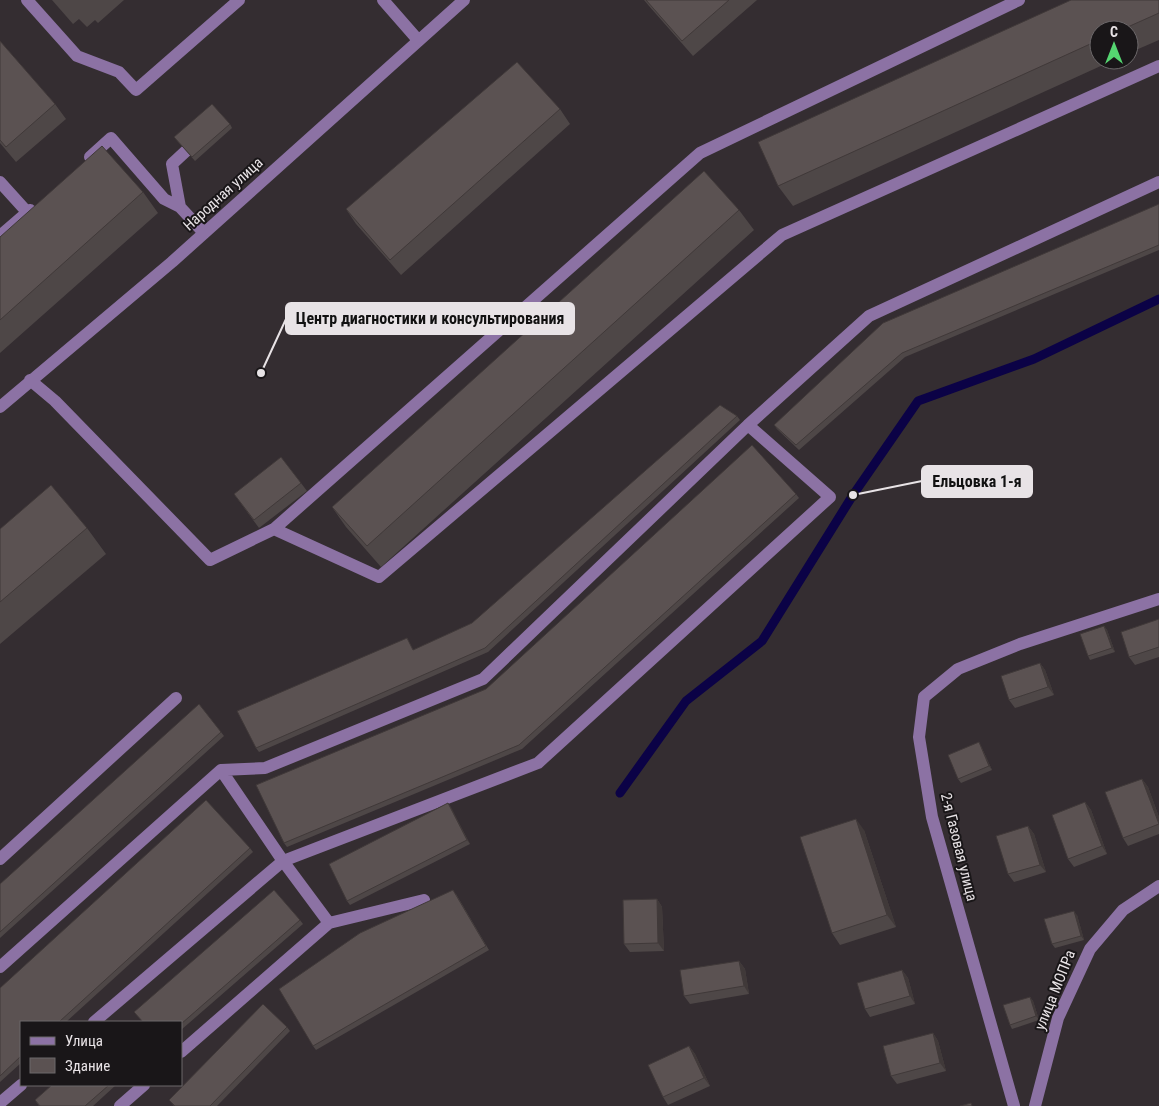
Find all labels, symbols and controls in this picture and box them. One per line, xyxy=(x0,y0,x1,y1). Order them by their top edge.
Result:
north arrow xyxy=(1089,20,1139,70)
text: С xyxy=(1110,24,1118,40)
street label: Народная улица xyxy=(180,154,266,234)
callout: Центр диагностики и консультирования xyxy=(286,303,574,334)
text: Центр диагностики и консультирования xyxy=(296,309,564,328)
callout: Ельцовка 1-я xyxy=(922,466,1032,497)
text: Ельцовка 1-я xyxy=(932,472,1022,491)
street label: 2-я Газовая улица xyxy=(937,791,981,903)
street label: улица МОПРа xyxy=(1031,947,1079,1033)
legend xyxy=(20,1021,182,1086)
text: Улица xyxy=(65,1032,103,1050)
text: Здание xyxy=(65,1057,110,1075)

